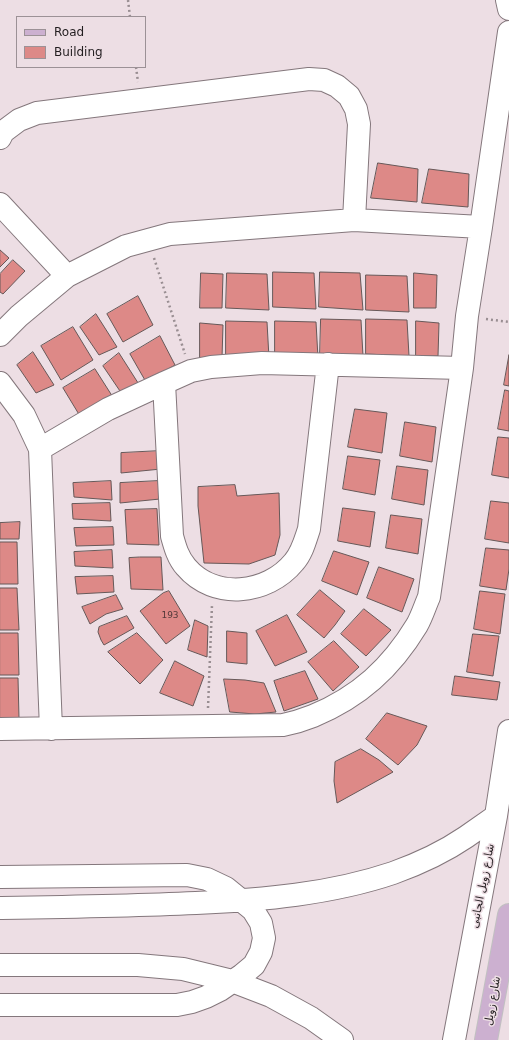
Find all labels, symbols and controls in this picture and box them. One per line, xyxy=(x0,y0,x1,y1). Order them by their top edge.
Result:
legend xyxy=(16,16,146,68)
text: Road xyxy=(54,25,84,39)
text: Building xyxy=(54,45,103,59)
house number: 193 xyxy=(161,611,179,621)
street label: شارع زويل الجانبى xyxy=(468,843,498,929)
street label: شارع زويل xyxy=(482,975,504,1027)

